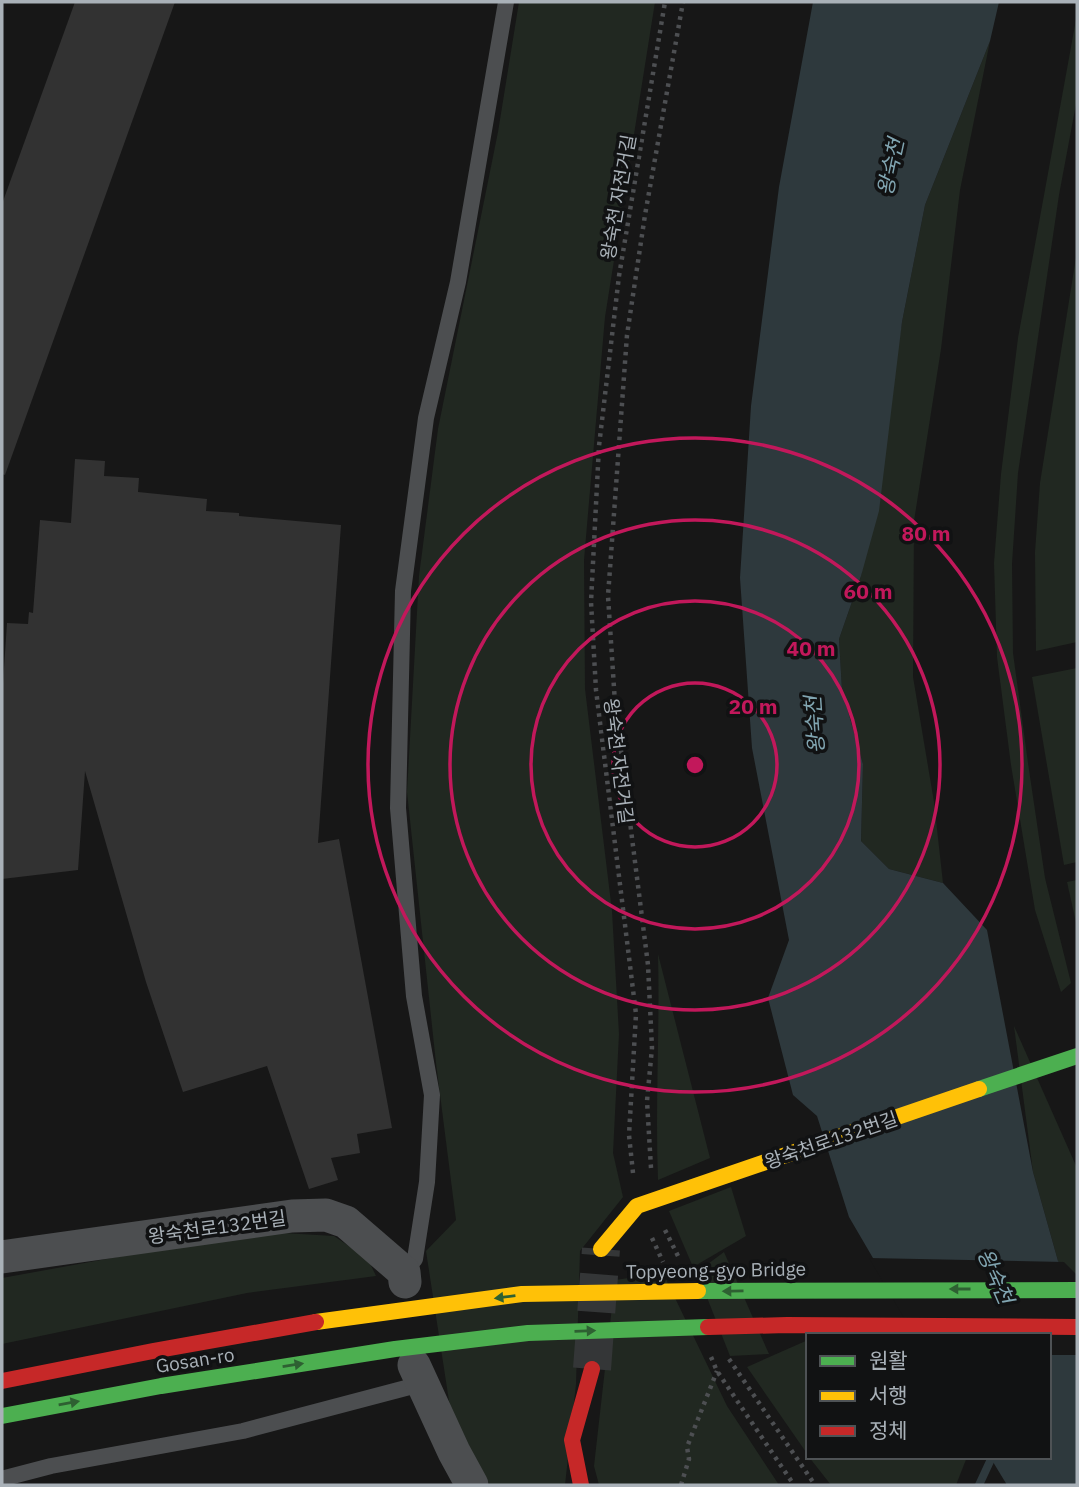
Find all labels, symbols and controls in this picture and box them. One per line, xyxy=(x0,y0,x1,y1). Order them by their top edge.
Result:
street label: 왕숙천 자전거길 xyxy=(595,132,641,262)
water label: 왕숙천 xyxy=(870,133,910,198)
text: 80 m xyxy=(902,519,950,547)
text: 60 m xyxy=(844,577,892,605)
text: 40 m xyxy=(787,634,835,662)
text: 20 m xyxy=(729,692,777,720)
water label: 왕숙천 xyxy=(798,692,830,755)
street label: 왕숙천 자전거길 xyxy=(599,697,639,825)
centre of rings xyxy=(683,753,707,777)
street label: 왕숙천로132번길 xyxy=(761,1106,901,1174)
street label: 왕숙천로132번길 xyxy=(146,1205,288,1249)
water label: 왕숙천 xyxy=(971,1244,1022,1311)
street label: Topyeong-gyo Bridge xyxy=(626,1256,806,1284)
one-way arrow xyxy=(949,1283,971,1295)
one-way arrow xyxy=(721,1285,743,1296)
one-way arrow xyxy=(494,1291,516,1302)
one-way arrow xyxy=(574,1325,596,1337)
legend xyxy=(806,1333,1051,1459)
street label: Gosan-ro xyxy=(154,1342,236,1378)
text: 원활 xyxy=(869,1346,908,1374)
one-way arrow xyxy=(282,1360,304,1371)
text: 서행 xyxy=(869,1381,908,1409)
one-way arrow xyxy=(58,1397,80,1408)
text: 정체 xyxy=(869,1416,908,1444)

